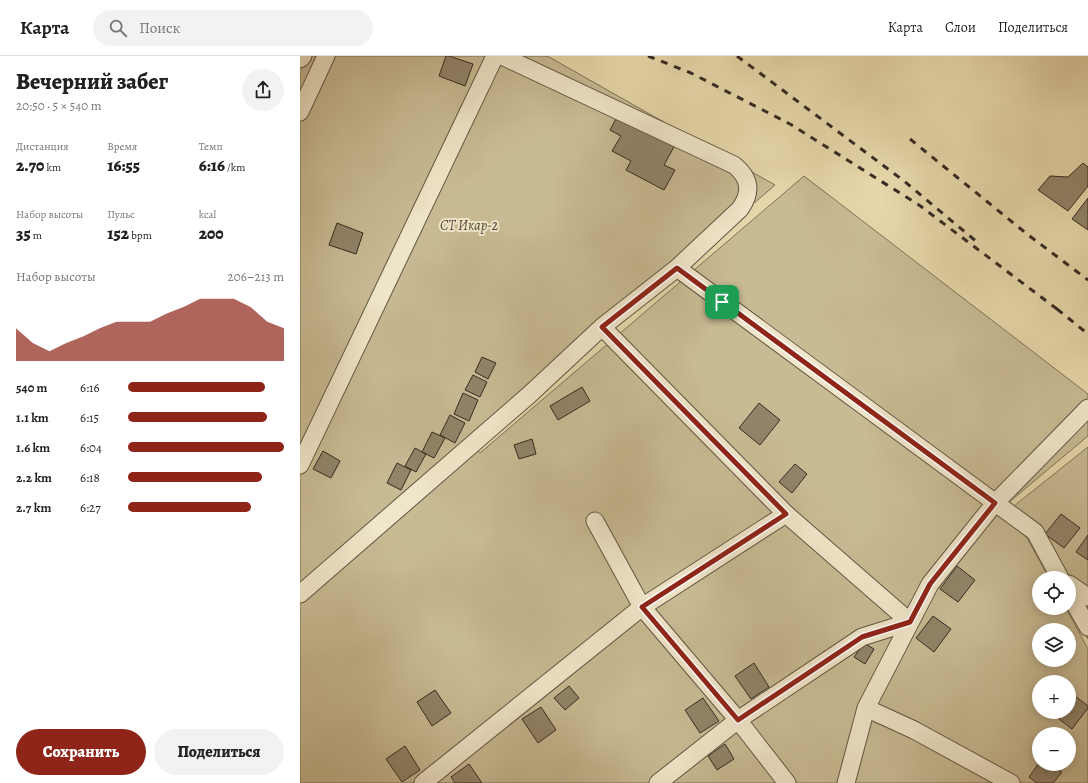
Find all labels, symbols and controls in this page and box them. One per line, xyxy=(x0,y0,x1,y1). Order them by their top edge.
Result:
search box xyxy=(93,10,373,46)
text: Карта xyxy=(20,15,69,41)
icon: search xyxy=(107,17,129,39)
text: Поиск xyxy=(139,18,180,38)
text: Карта xyxy=(888,18,923,37)
text: Слои xyxy=(945,18,976,37)
text: Поделиться xyxy=(998,18,1068,37)
text: Вечерний забег xyxy=(16,67,168,97)
button: share xyxy=(242,69,284,111)
text: 20:50 · 5 × 540 m xyxy=(16,97,102,114)
text: Дистанция xyxy=(16,139,68,154)
text: Время xyxy=(107,139,137,154)
text: Темп xyxy=(199,139,223,154)
text: 2.70 xyxy=(16,154,44,177)
text: 16:55 xyxy=(107,154,140,177)
text: 6:16 xyxy=(199,154,225,177)
text: km xyxy=(44,160,61,175)
text: /km xyxy=(225,160,245,175)
text: Набор высоты xyxy=(16,207,83,222)
text: Пульс xyxy=(107,207,135,222)
text: kcal xyxy=(199,207,216,222)
park label: СТ Икар-2 xyxy=(440,216,498,235)
text: 35 xyxy=(16,222,31,245)
text: 152 xyxy=(107,222,129,245)
text: 200 xyxy=(199,222,224,245)
text: m xyxy=(31,228,42,243)
text: bpm xyxy=(129,228,152,243)
text: Набор высоты xyxy=(16,268,96,285)
text: 206–213 m xyxy=(228,268,284,285)
pin xyxy=(705,285,739,319)
icon: arrive xyxy=(711,291,733,313)
text: 540 m xyxy=(16,379,47,396)
text: 6:16 xyxy=(80,379,100,396)
text: 1.1 km xyxy=(16,409,49,426)
text: 6:15 xyxy=(80,409,99,426)
text: 1.6 km xyxy=(16,439,50,456)
text: 6:04 xyxy=(80,439,102,456)
text: 2.2 km xyxy=(16,469,52,486)
text: 6:18 xyxy=(80,469,100,486)
text: 2.7 km xyxy=(16,499,51,516)
text: 6:27 xyxy=(80,499,101,516)
map controls xyxy=(1032,571,1076,771)
button: locate xyxy=(1032,571,1076,615)
button: layers xyxy=(1032,623,1076,667)
button: + xyxy=(1032,675,1076,719)
button: − xyxy=(1032,727,1076,771)
button: Сохранить xyxy=(16,729,146,775)
button: Поделиться xyxy=(154,729,284,775)

